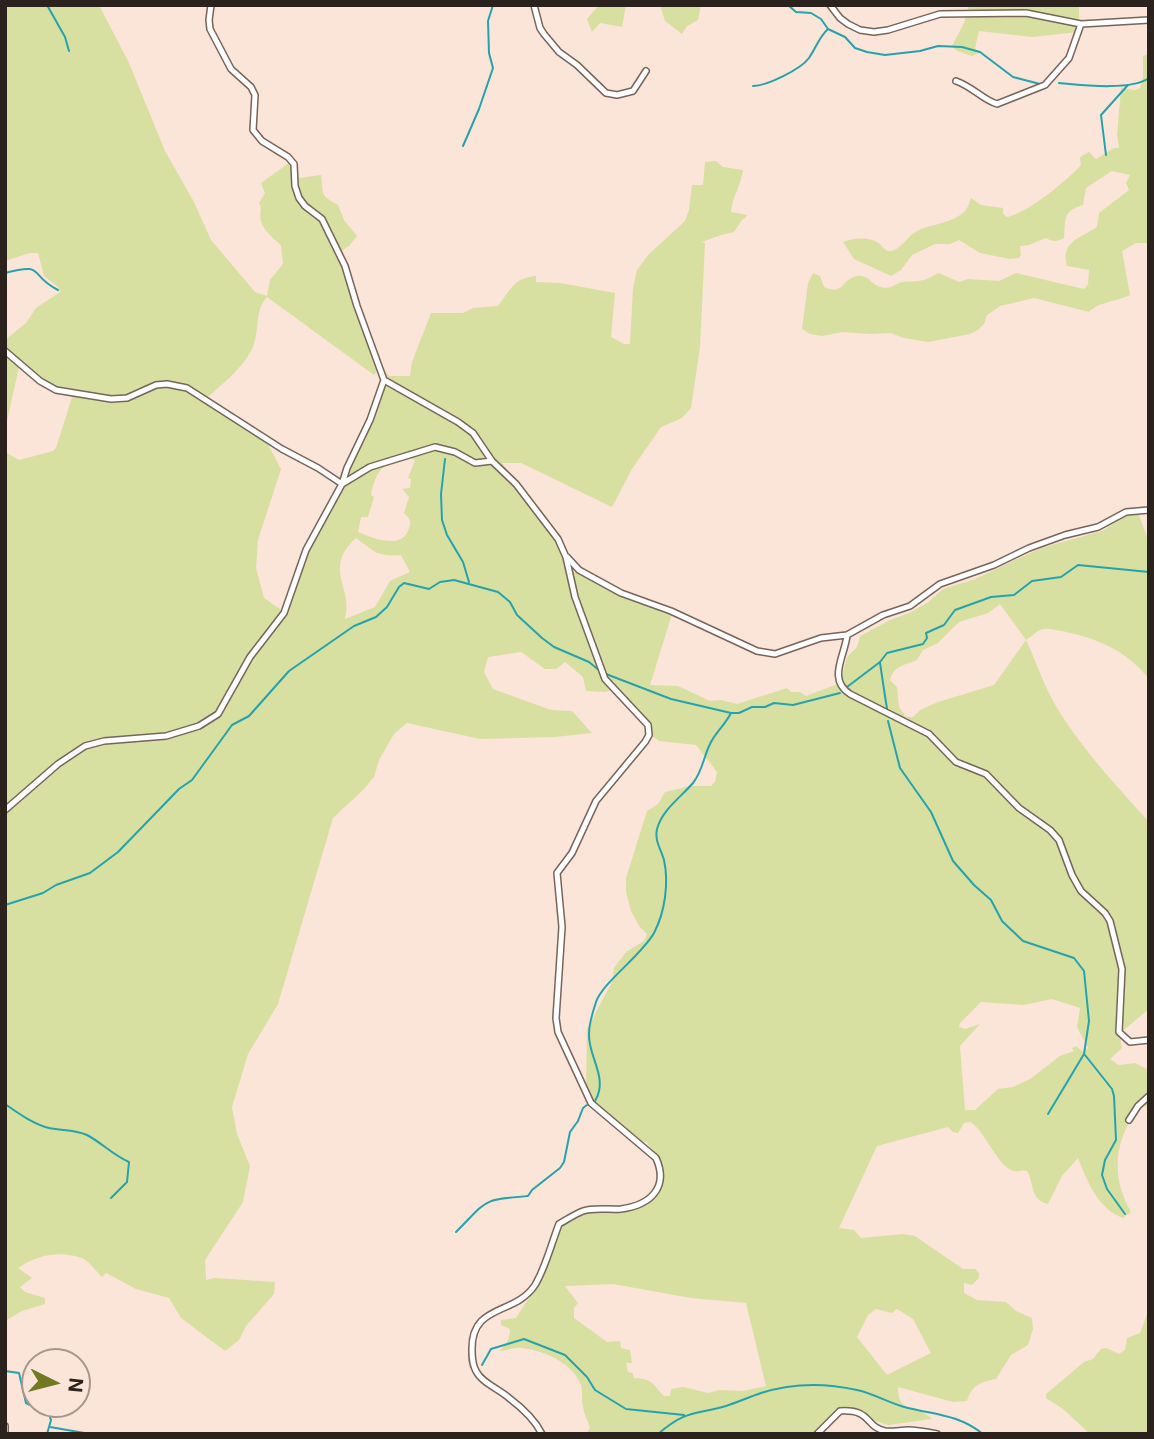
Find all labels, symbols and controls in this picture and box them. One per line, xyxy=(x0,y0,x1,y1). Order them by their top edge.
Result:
north arrow xyxy=(21,1348,91,1418)
text: N xyxy=(63,1377,88,1393)

